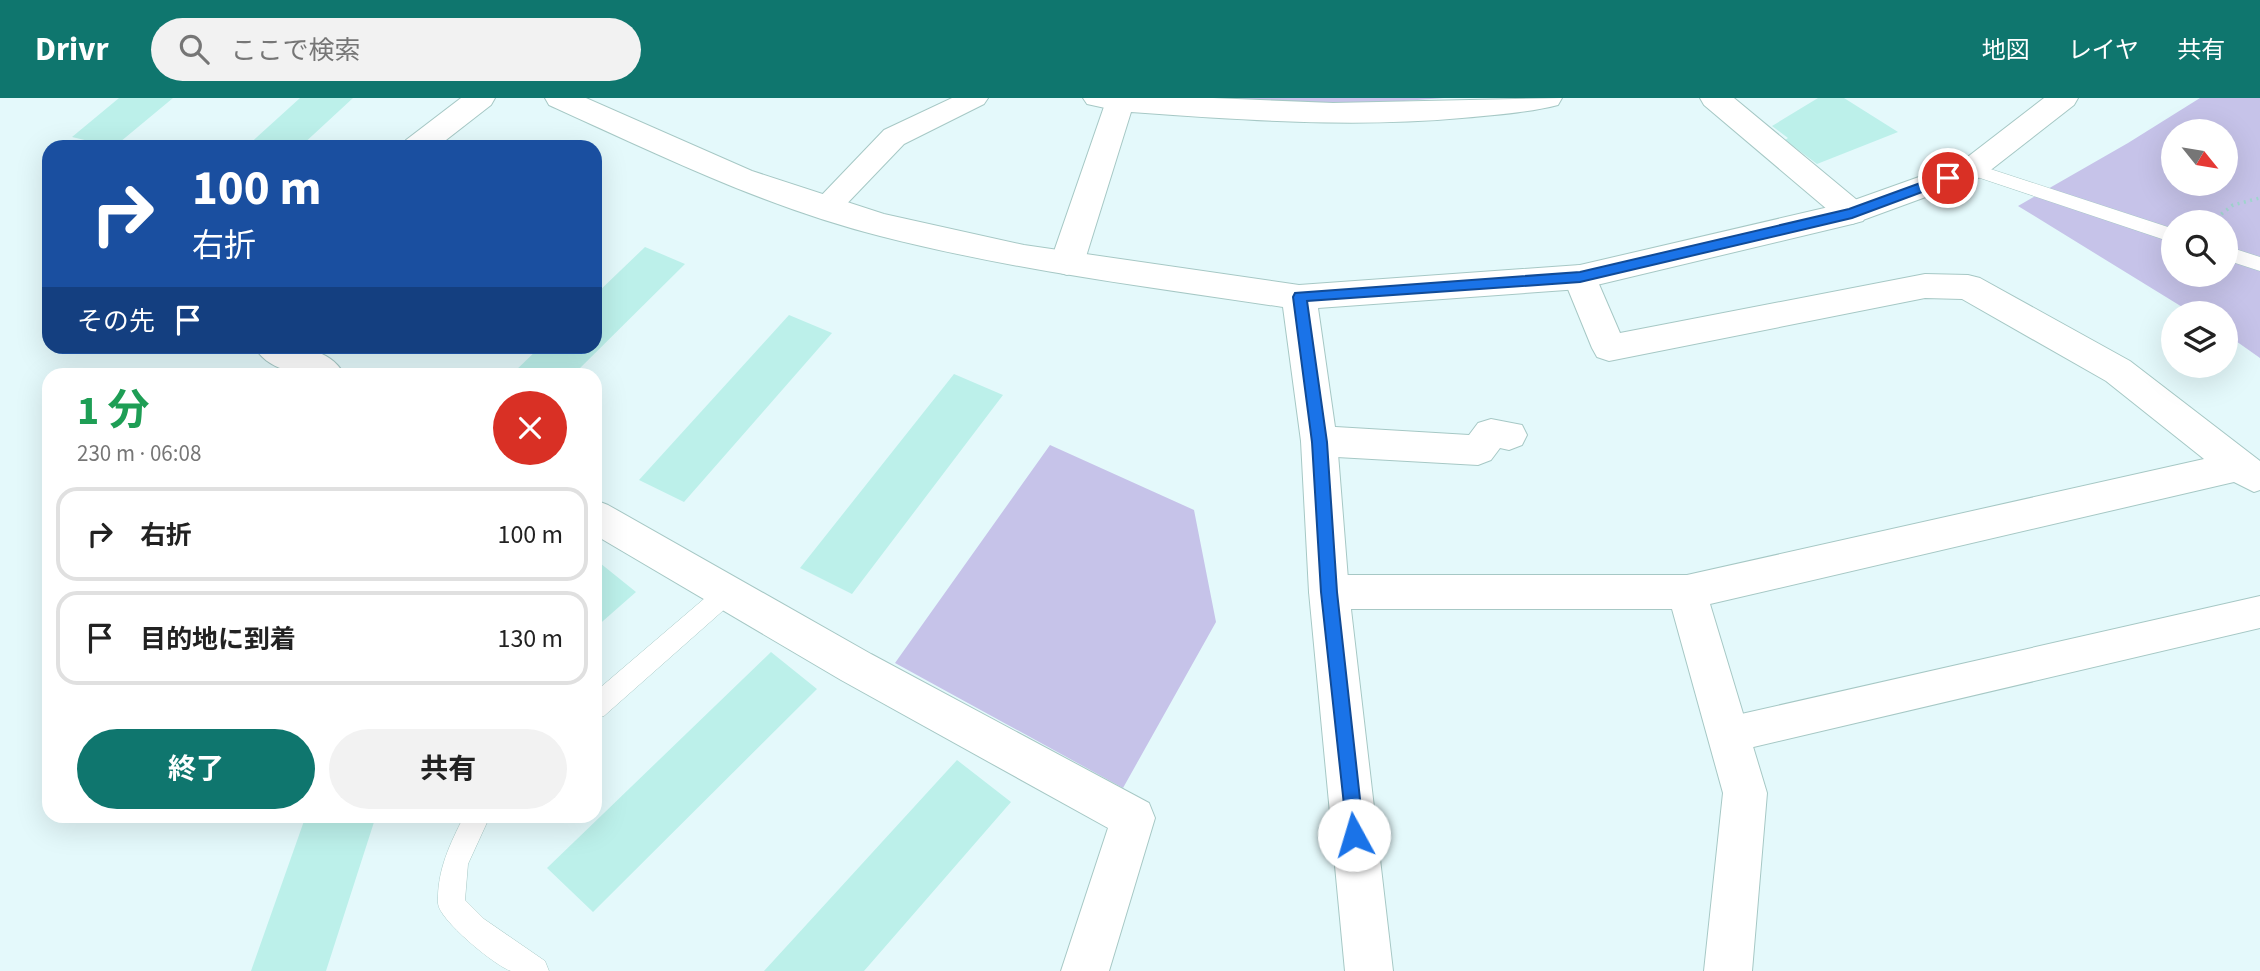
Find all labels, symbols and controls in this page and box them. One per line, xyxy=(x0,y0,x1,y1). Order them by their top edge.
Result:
search box xyxy=(151,18,641,81)
text: Drivr xyxy=(35,26,109,73)
icon: search xyxy=(175,30,213,68)
text: ここで検索 xyxy=(231,32,361,69)
text: 地図 xyxy=(1982,33,2030,68)
text: レイヤ xyxy=(2068,33,2139,68)
text: 共有 xyxy=(2177,33,2225,68)
north arrow xyxy=(2161,119,2238,196)
map controls xyxy=(2161,119,2238,378)
pin xyxy=(1918,148,1978,208)
text: 100 m xyxy=(192,154,321,224)
icon: arrive xyxy=(1929,159,1967,197)
icon: right xyxy=(77,168,168,259)
button: search xyxy=(2161,210,2238,287)
text: 右折 xyxy=(192,223,256,269)
icon: arrive xyxy=(169,301,207,339)
button: layers xyxy=(2161,301,2238,378)
text: その先 xyxy=(77,303,155,340)
text: 1 分 xyxy=(77,381,150,441)
button: close xyxy=(493,391,567,465)
text: 230 m · 06:08 xyxy=(77,437,201,470)
icon: right xyxy=(81,515,119,553)
text: 100 m xyxy=(497,516,563,553)
text: 右折 xyxy=(140,517,192,554)
icon: arrive xyxy=(81,619,119,657)
text: 130 m xyxy=(497,620,563,657)
text: 目的地に到着 xyxy=(140,621,296,658)
button: 終了 xyxy=(77,729,315,809)
button: 共有 xyxy=(329,729,567,809)
position arrow xyxy=(1317,798,1391,872)

